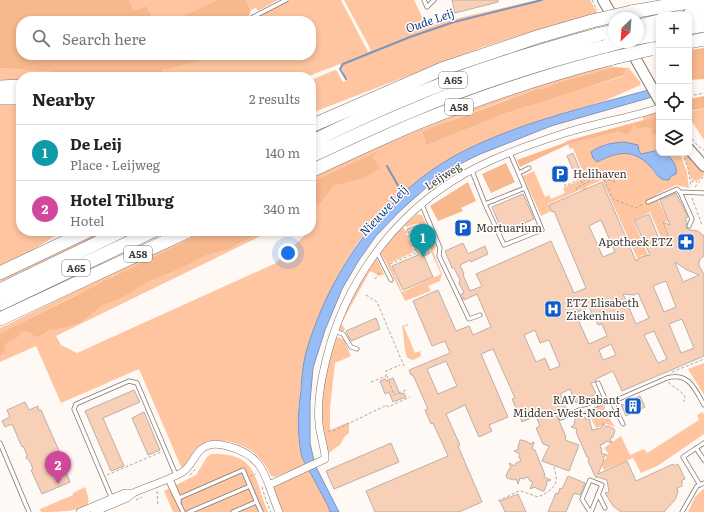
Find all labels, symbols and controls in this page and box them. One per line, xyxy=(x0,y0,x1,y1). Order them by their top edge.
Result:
water label: Oude Leij xyxy=(403,3,456,37)
north arrow xyxy=(608,12,644,48)
map controls xyxy=(656,12,692,156)
button: + xyxy=(656,12,692,48)
search box xyxy=(16,16,316,60)
icon: search xyxy=(30,27,52,49)
text: Search here xyxy=(62,27,146,50)
button: − xyxy=(656,48,692,84)
road number: A65 xyxy=(439,72,467,88)
button: locate xyxy=(656,84,692,120)
text: Nearby xyxy=(32,86,95,111)
text: 2 results xyxy=(249,89,300,108)
road number: A58 xyxy=(445,99,473,115)
button: layers xyxy=(656,120,692,156)
text: De Leij xyxy=(70,132,122,155)
text: 1 xyxy=(42,143,48,162)
text: 140 m xyxy=(265,143,300,162)
text: Place · Leijweg xyxy=(70,155,160,174)
street label: Leijweg xyxy=(421,157,465,193)
parking icon: Helihaven xyxy=(550,164,570,184)
place label: Helihaven xyxy=(573,165,627,181)
water label: Nieuwe Leij xyxy=(355,181,412,240)
text: Hotel Tilburg xyxy=(70,188,174,211)
text: 2 xyxy=(42,199,48,218)
text: 340 m xyxy=(263,199,300,218)
text: Hotel xyxy=(70,211,104,230)
parking icon: Mortuarium xyxy=(453,218,473,238)
place label: Mortuarium xyxy=(476,219,542,235)
pin: 1 xyxy=(410,224,436,257)
pharmacy icon: Apotheek ETZ xyxy=(676,232,696,252)
place label: Apotheek ETZ xyxy=(598,233,673,249)
your location xyxy=(278,243,298,263)
road number: A58 xyxy=(124,246,152,262)
road number: A65 xyxy=(62,260,90,276)
place label: ETZ Elisabeth Ziekenhuis xyxy=(566,294,639,323)
hospital icon: ETZ Elisabeth Ziekenhuis xyxy=(543,299,563,319)
place label: RAV Brabant Midden-West-Noord xyxy=(513,391,621,420)
building icon: RAV Brabant Midden-West-Noord xyxy=(623,396,643,416)
pin: 2 xyxy=(45,451,71,484)

